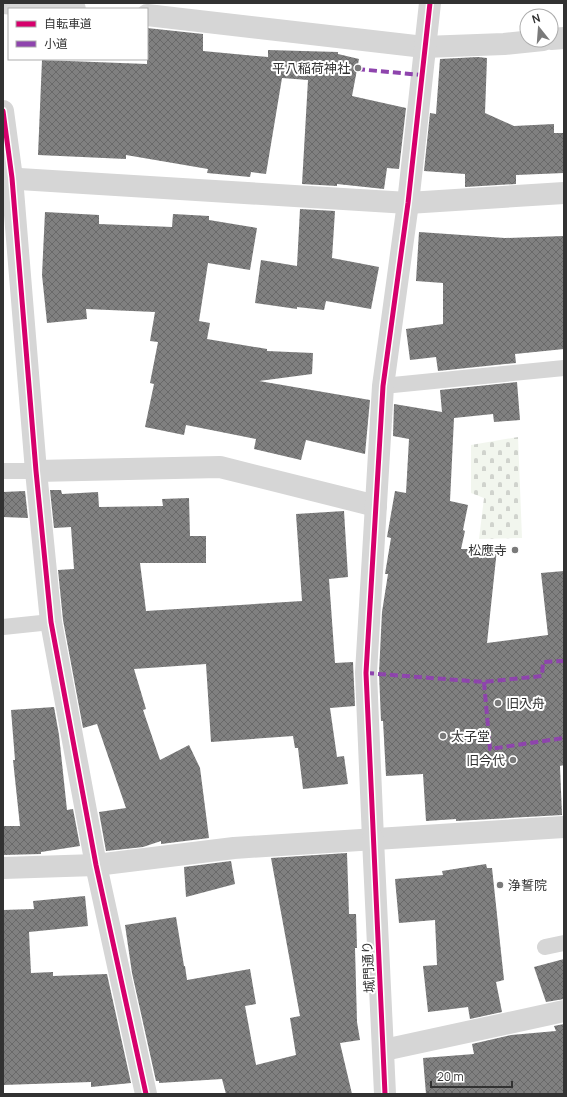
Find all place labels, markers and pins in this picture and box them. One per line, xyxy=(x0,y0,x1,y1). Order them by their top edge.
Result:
place label: 平八稲荷神社 xyxy=(272,59,350,77)
marker: 平八稲荷神社 xyxy=(353,63,363,73)
place label: 松應寺 xyxy=(468,541,507,559)
marker: 松應寺 xyxy=(510,545,520,555)
place label: 旧入舟 xyxy=(506,694,545,712)
marker: 旧入舟 xyxy=(493,698,503,708)
place label: 太子堂 xyxy=(451,727,490,745)
marker: 太子堂 xyxy=(438,731,448,741)
place label: 旧今代 xyxy=(466,751,505,769)
marker: 旧今代 xyxy=(508,755,518,765)
place label: 浄誓院 xyxy=(508,876,547,894)
marker: 浄誓院 xyxy=(495,880,505,890)

